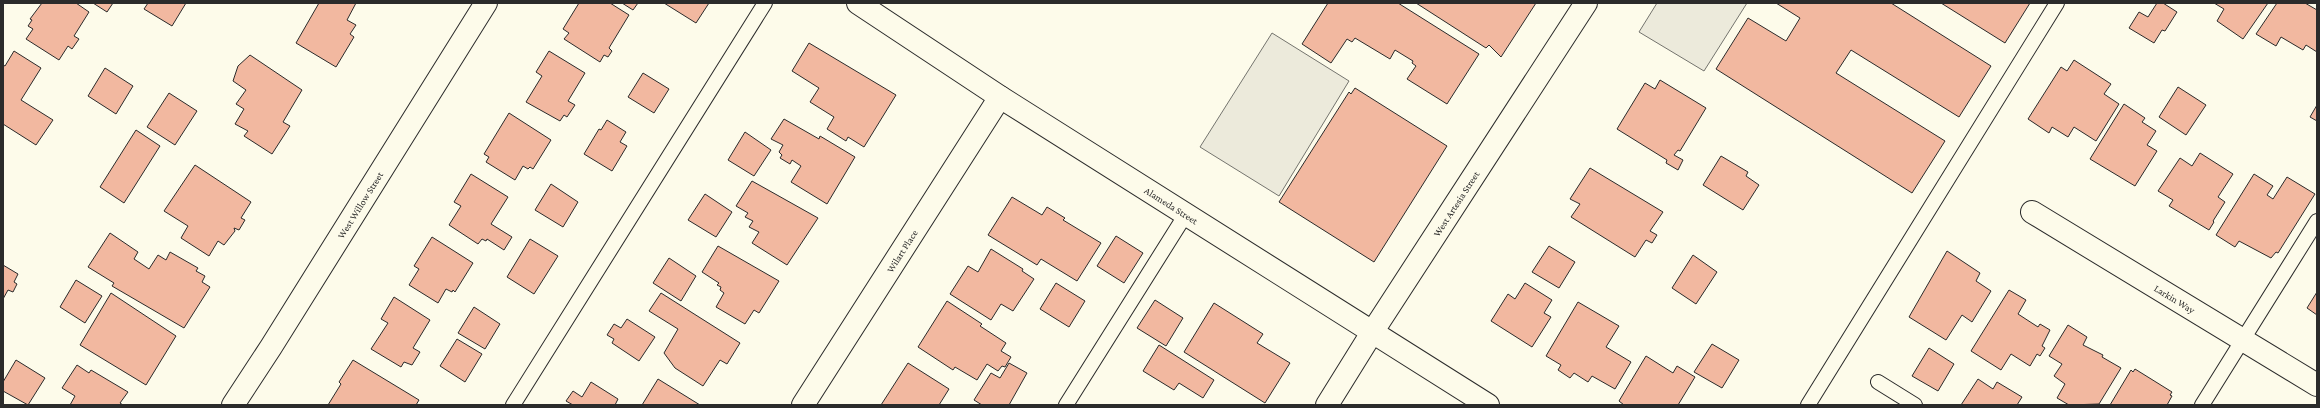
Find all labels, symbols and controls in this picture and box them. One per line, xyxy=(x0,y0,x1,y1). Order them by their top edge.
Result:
street label: West Willow Street xyxy=(335,169,386,241)
street label: West Artesia Street xyxy=(1431,169,1482,239)
street label: Alameda Street xyxy=(1143,185,1200,227)
street label: Wilart Place xyxy=(884,227,920,275)
street label: Larkin Way xyxy=(2152,283,2197,316)

